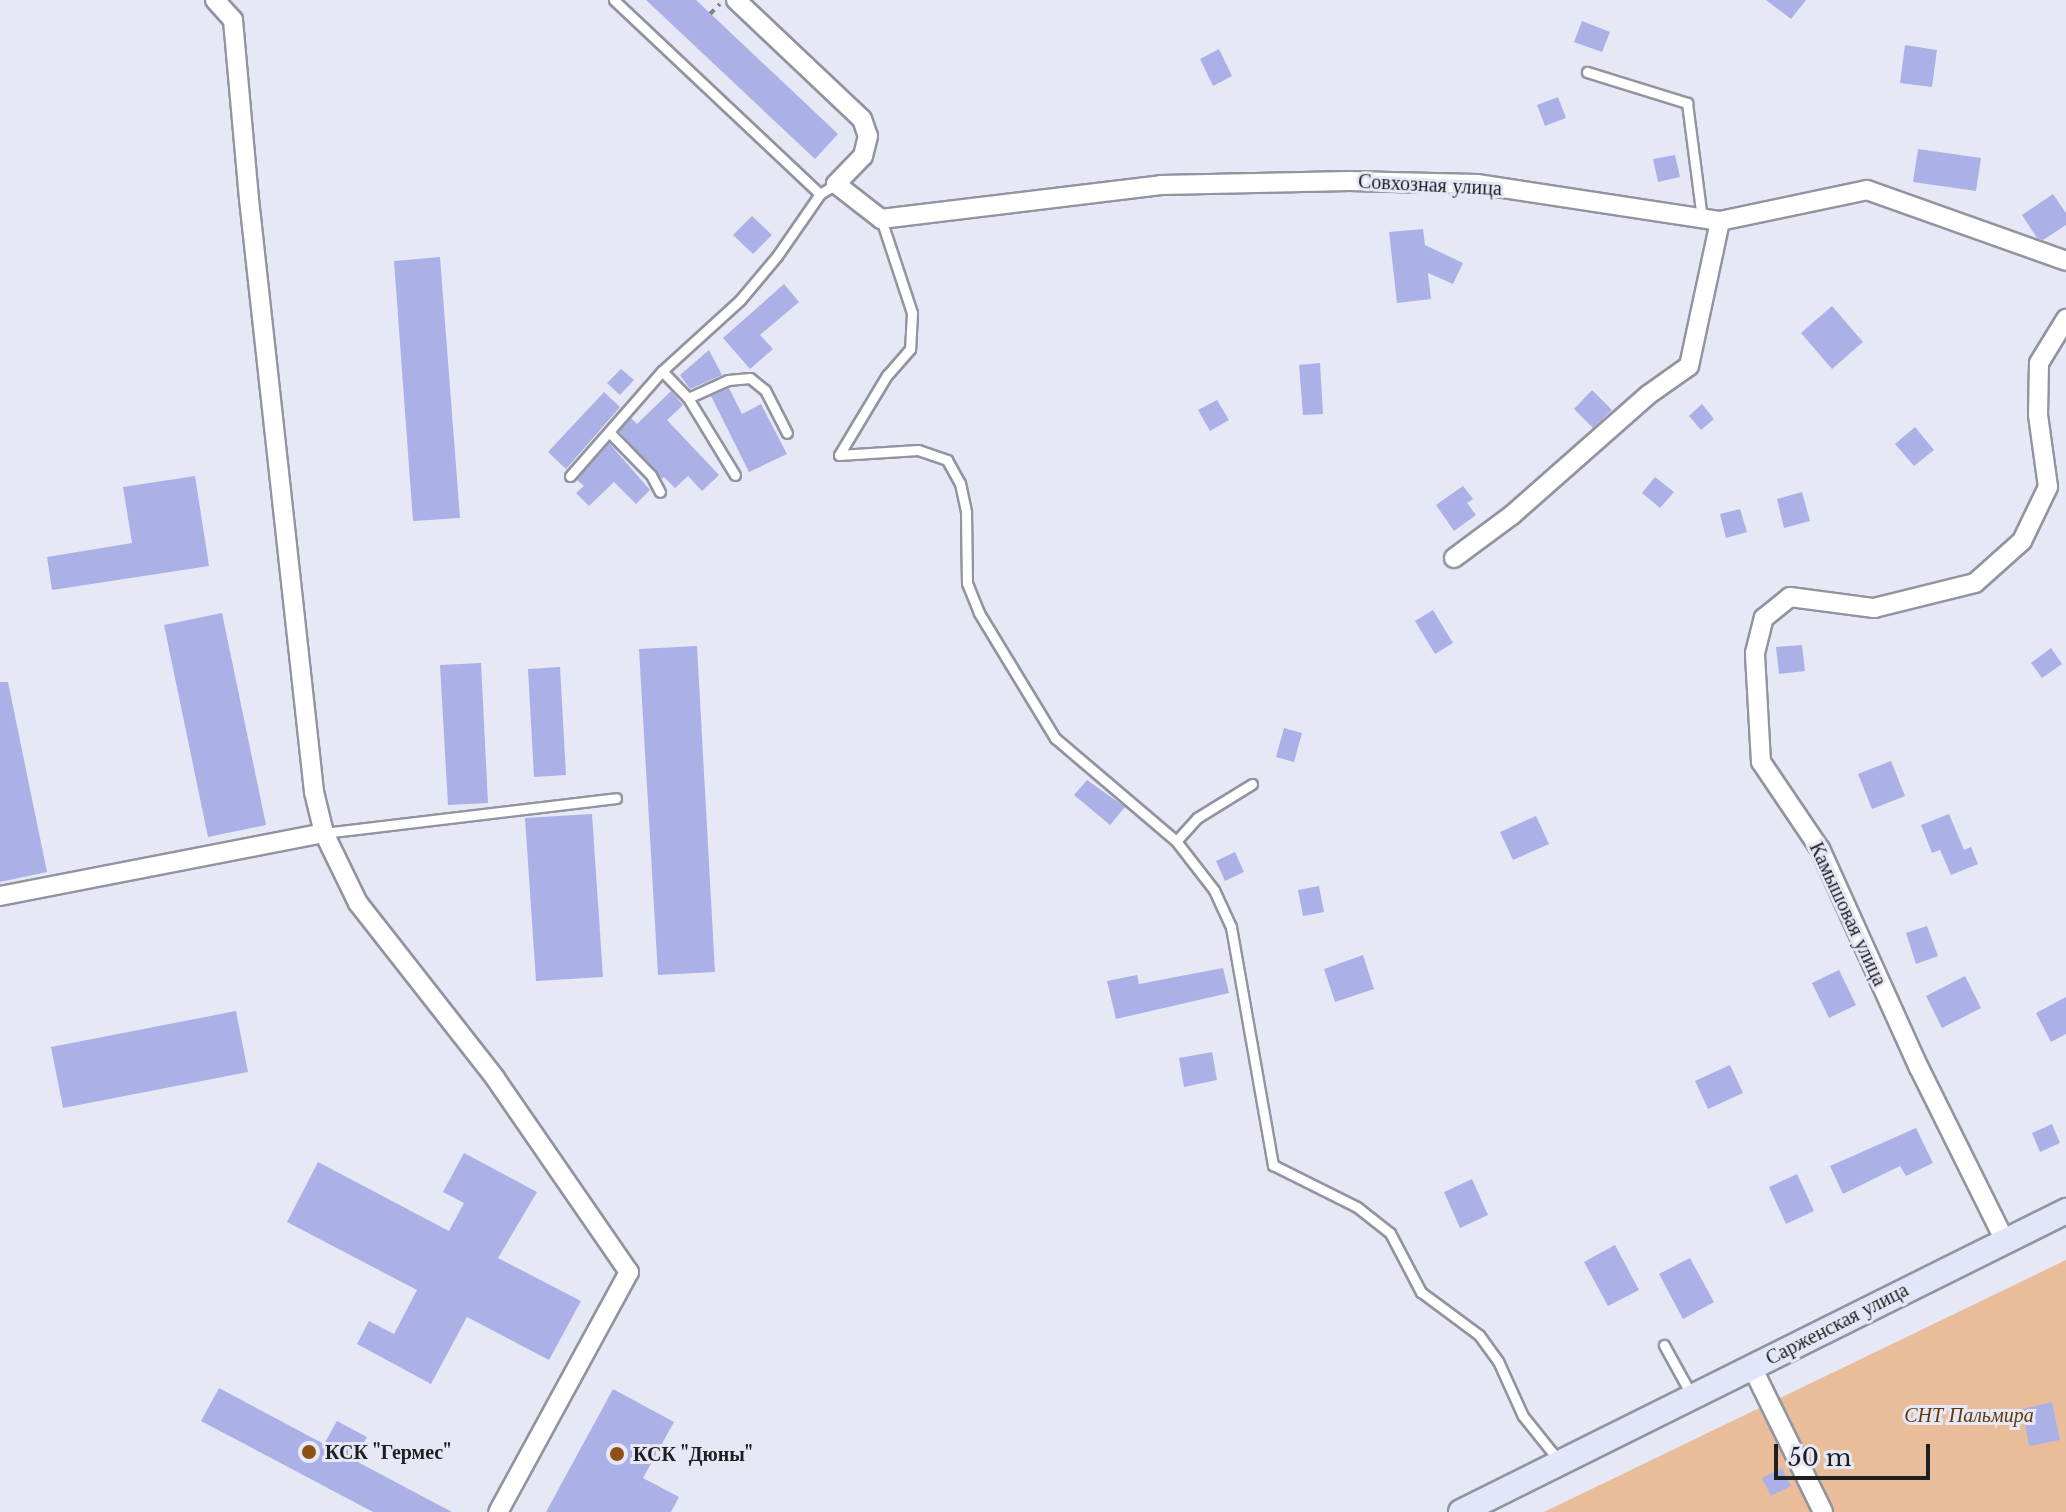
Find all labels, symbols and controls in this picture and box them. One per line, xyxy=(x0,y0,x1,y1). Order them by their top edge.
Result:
street label: Совхозная улица xyxy=(1358,169,1502,201)
street label: Камышовая улица xyxy=(1804,838,1892,990)
street label: Сарженская улица xyxy=(1762,1278,1912,1370)
park label: СНТ Пальмира xyxy=(1904,1403,2034,1427)
scale bar xyxy=(1778,1428,1934,1478)
place label: КСК "Гермес" xyxy=(325,1440,451,1464)
place label: КСК "Дюны" xyxy=(633,1442,753,1466)
marker: КСК "Гермес" xyxy=(300,1443,318,1461)
text: 50 m xyxy=(1788,1443,1851,1472)
marker: КСК "Дюны" xyxy=(608,1445,626,1463)

